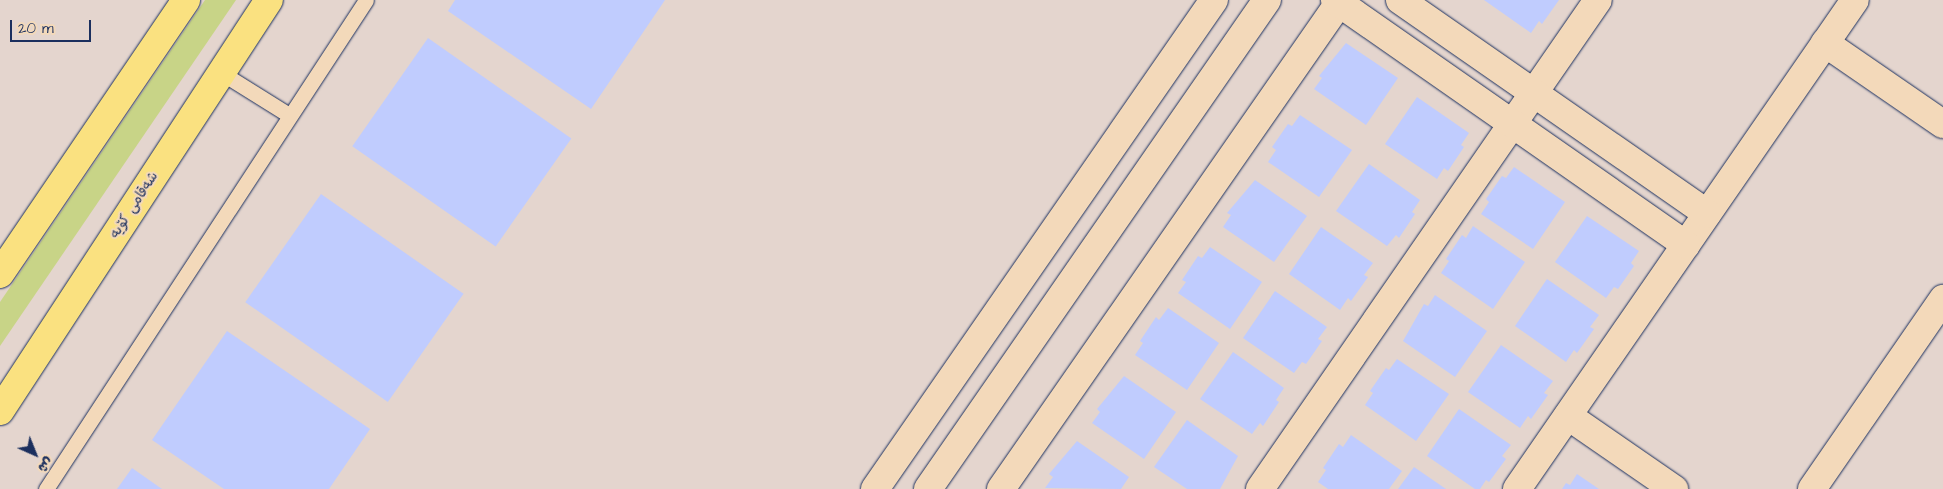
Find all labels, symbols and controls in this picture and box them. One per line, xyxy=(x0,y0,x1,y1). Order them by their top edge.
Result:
scale bar xyxy=(12,10,94,42)
text: 20 m xyxy=(18,18,54,39)
street label: شەقامی کۆیە xyxy=(106,168,162,242)
north arrow xyxy=(10,429,60,479)
text: ش xyxy=(33,452,58,477)

